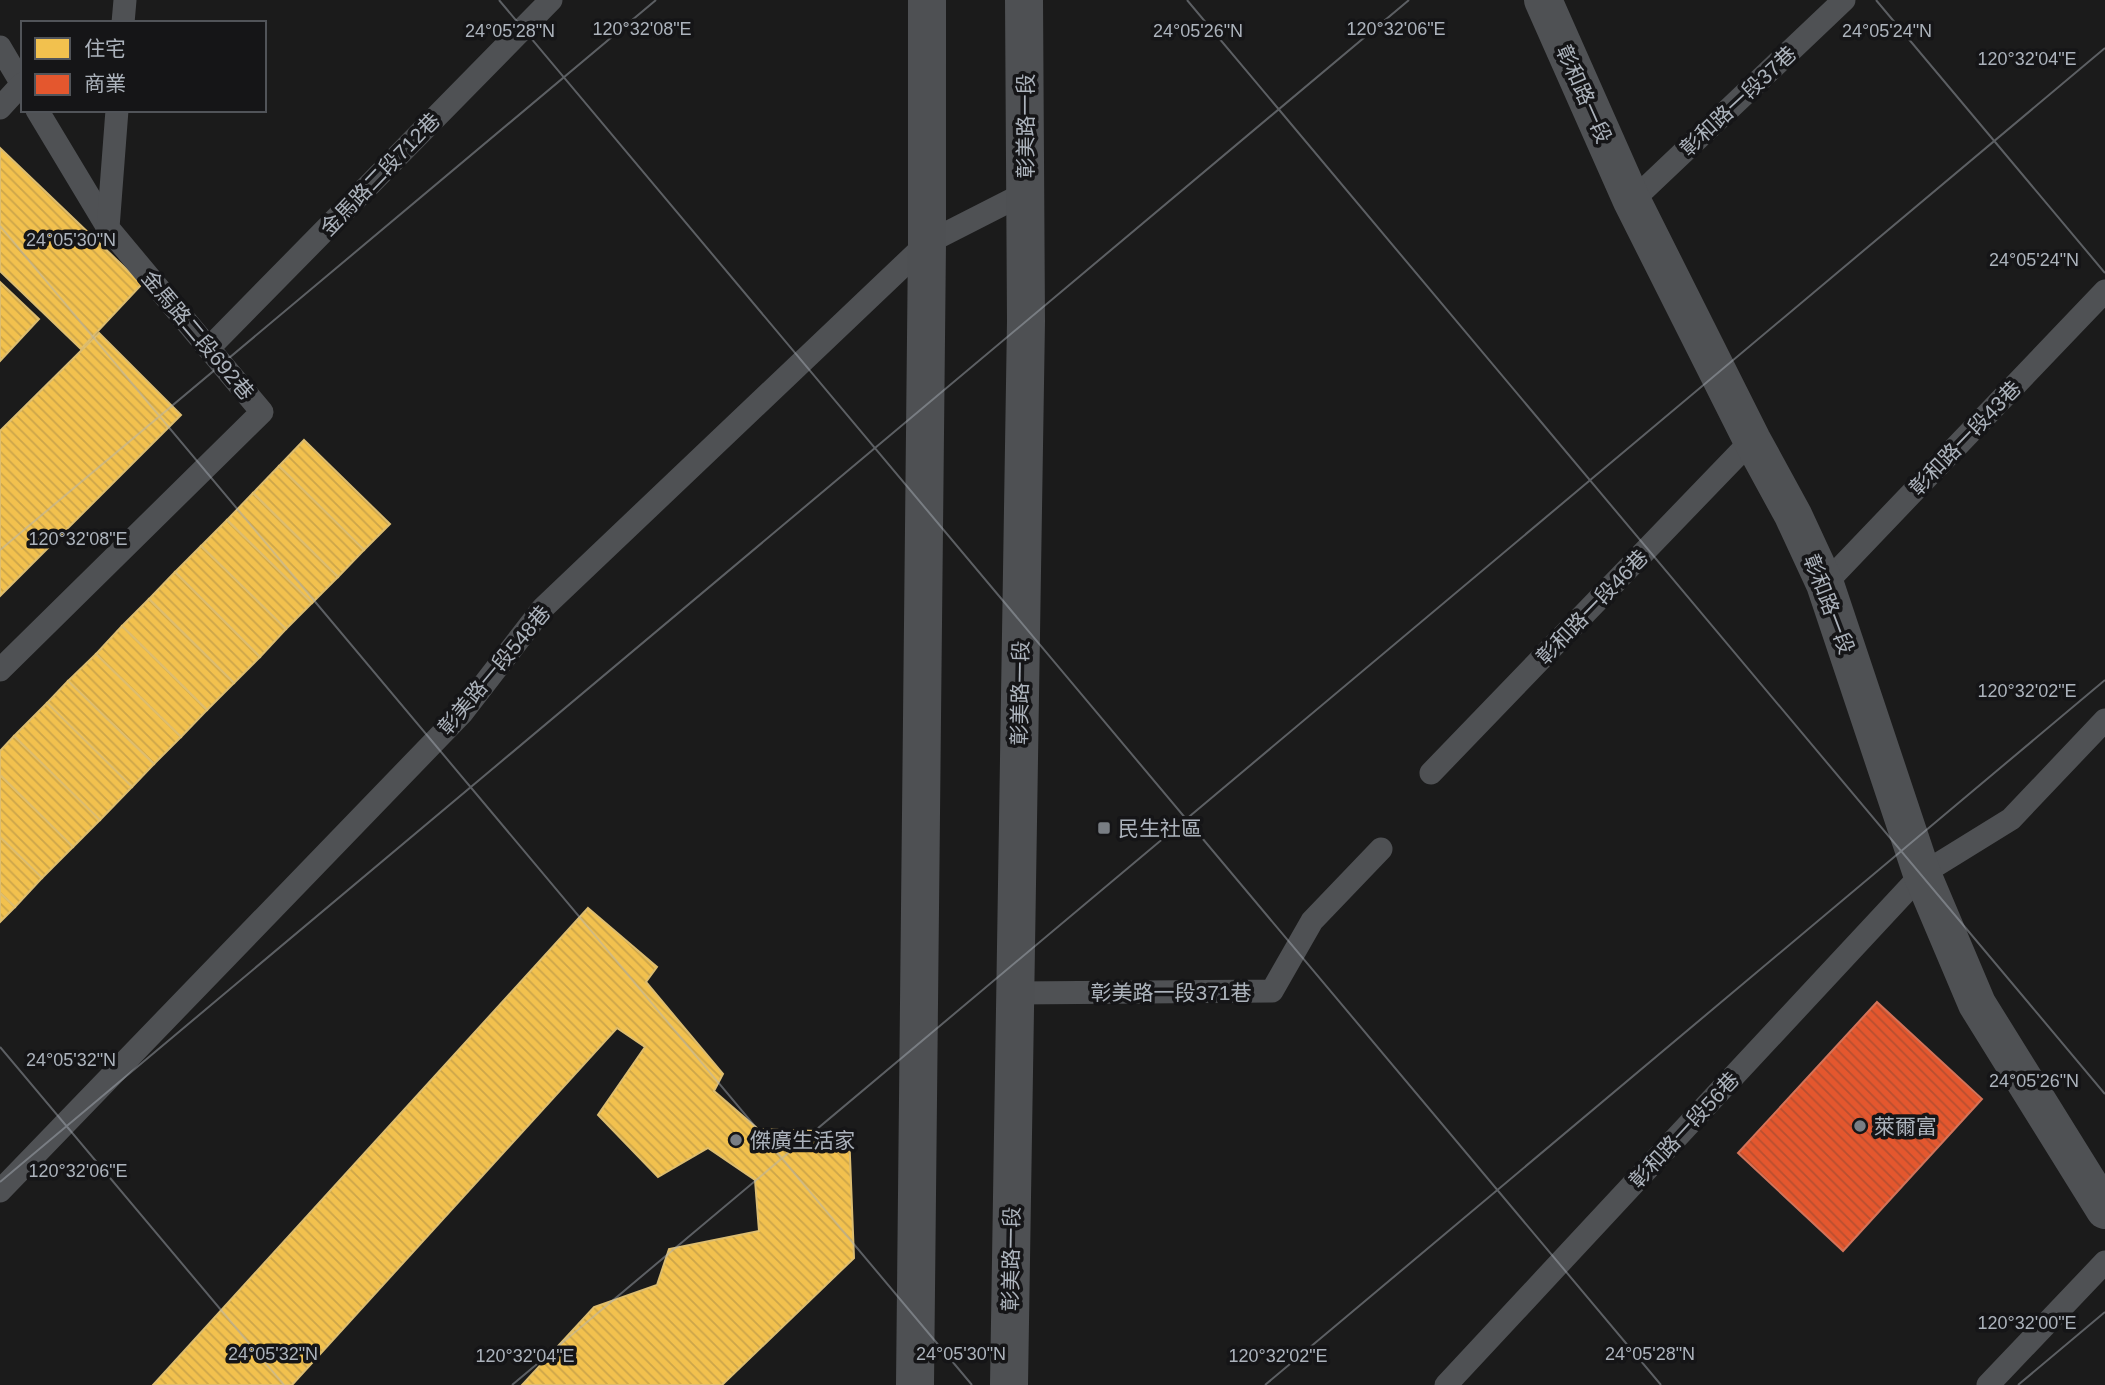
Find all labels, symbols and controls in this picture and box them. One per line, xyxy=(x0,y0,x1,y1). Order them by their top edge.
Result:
text: 120°32'08"E xyxy=(592,19,692,39)
text: 120°32'06"E xyxy=(1346,19,1446,39)
legend xyxy=(21,21,266,112)
text: 24°05'28"N xyxy=(465,21,555,41)
text: 24°05'26"N xyxy=(1153,21,1243,41)
text: 24°05'24"N xyxy=(1842,21,1932,41)
text: 住宅 xyxy=(84,37,126,60)
street label: 彰和路一段 xyxy=(1552,41,1616,147)
street label: 彰和路一段37巷 xyxy=(1676,42,1800,160)
text: 120°32'04"E xyxy=(1977,49,2077,69)
text: 商業 xyxy=(84,72,126,95)
street label: 彰美路一段 xyxy=(1014,74,1037,179)
street label: 金馬路二段712巷 xyxy=(316,108,444,240)
text: 24°05'30"N xyxy=(26,230,116,250)
text: 24°05'24"N xyxy=(1989,250,2079,270)
street label: 金馬路二段692巷 xyxy=(137,266,259,404)
street label: 彰和路一段43巷 xyxy=(1905,376,2025,500)
text: 120°32'08"E xyxy=(28,529,128,549)
street label: 彰和路一段46巷 xyxy=(1532,545,1652,669)
street label: 彰和路一段 xyxy=(1799,551,1859,657)
street label: 彰美路一段548巷 xyxy=(433,601,555,739)
street label: 彰美路一段 xyxy=(1008,640,1032,746)
text: 120°32'02"E xyxy=(1977,681,2077,701)
place label: 民生社區 xyxy=(1118,817,1202,840)
marker: 民生社區 xyxy=(1096,820,1112,836)
street label: 彰美路一段371巷 xyxy=(1090,981,1252,1004)
text: 24°05'32"N xyxy=(26,1050,116,1070)
street label: 彰和路一段56巷 xyxy=(1625,1068,1743,1192)
text: 24°05'26"N xyxy=(1989,1071,2079,1091)
place label: 萊爾富 xyxy=(1874,1115,1937,1138)
marker: 萊爾富 xyxy=(1852,1118,1868,1134)
place label: 傑廣生活家 xyxy=(750,1129,855,1152)
marker: 傑廣生活家 xyxy=(728,1132,744,1148)
text: 120°32'06"E xyxy=(28,1161,128,1181)
street label: 彰美路一段 xyxy=(999,1206,1023,1312)
text: 120°32'00"E xyxy=(1977,1313,2077,1333)
text: 24°05'32"N xyxy=(228,1344,318,1364)
text: 24°05'30"N xyxy=(916,1344,1006,1364)
text: 24°05'28"N xyxy=(1605,1344,1695,1364)
text: 120°32'04"E xyxy=(475,1346,575,1366)
text: 120°32'02"E xyxy=(1228,1346,1328,1366)

